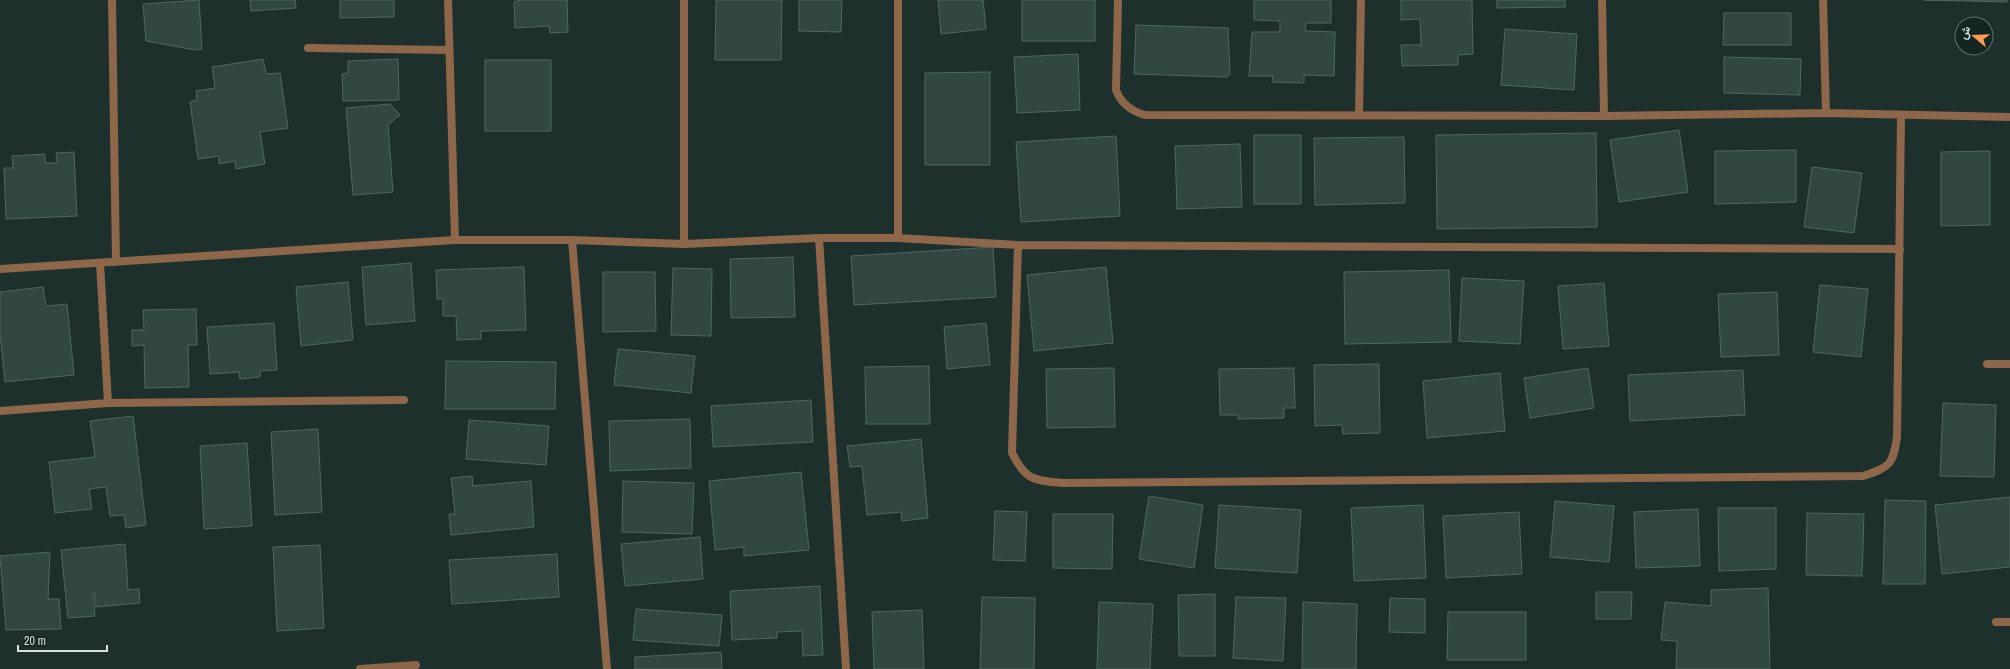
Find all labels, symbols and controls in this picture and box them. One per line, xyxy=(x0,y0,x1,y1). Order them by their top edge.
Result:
north arrow xyxy=(1954,16,1994,56)
text: ش xyxy=(1956,24,1973,41)
scale bar xyxy=(18,627,107,653)
text: 20 m xyxy=(24,633,46,649)

